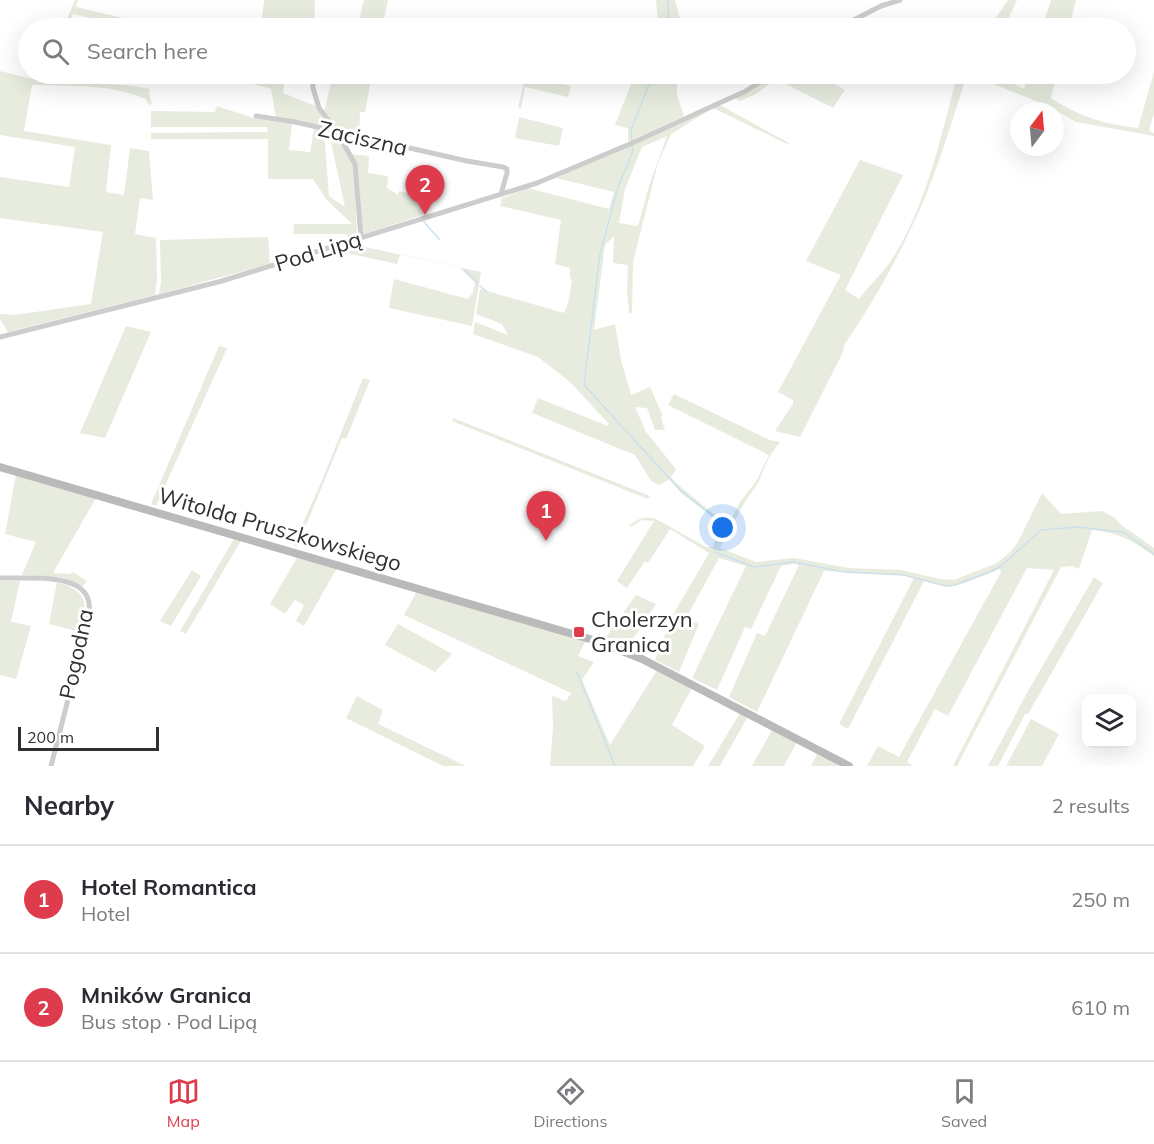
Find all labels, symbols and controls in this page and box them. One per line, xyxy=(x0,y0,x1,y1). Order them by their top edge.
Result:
search box xyxy=(18,18,1136,84)
icon: search xyxy=(39,35,72,68)
text: Search here xyxy=(87,37,208,65)
north arrow xyxy=(1010,102,1064,156)
street label: Zaciszna xyxy=(316,114,410,162)
pin: 2 xyxy=(406,166,444,215)
street label: Pod Lipą xyxy=(271,225,365,277)
street label: Witolda Pruszkowskiego xyxy=(155,481,405,577)
pin: 1 xyxy=(526,492,566,541)
your location xyxy=(708,513,737,542)
place label: Cholerzyn Granica xyxy=(591,605,693,658)
street label: Pogodna xyxy=(53,606,99,702)
marker: Cholerzyn Granica xyxy=(572,625,586,639)
map controls xyxy=(1082,694,1136,748)
button: layers xyxy=(1082,694,1136,748)
scale bar xyxy=(18,724,159,752)
text: 200 m xyxy=(27,727,74,747)
text: Nearby xyxy=(24,789,114,822)
text: 2 results xyxy=(1052,793,1130,818)
text: Hotel Romantica xyxy=(81,873,257,901)
text: 1 xyxy=(38,887,50,912)
text: 250 m xyxy=(1071,887,1130,912)
text: Hotel xyxy=(81,901,130,926)
text: Mników Granica xyxy=(81,981,251,1009)
text: 2 xyxy=(38,995,50,1020)
text: 610 m xyxy=(1071,995,1130,1020)
text: Bus stop · Pod Lipą xyxy=(81,1009,257,1034)
tab: Map xyxy=(167,1075,200,1131)
tab: Directions xyxy=(533,1075,607,1131)
tab: Saved xyxy=(941,1075,987,1131)

